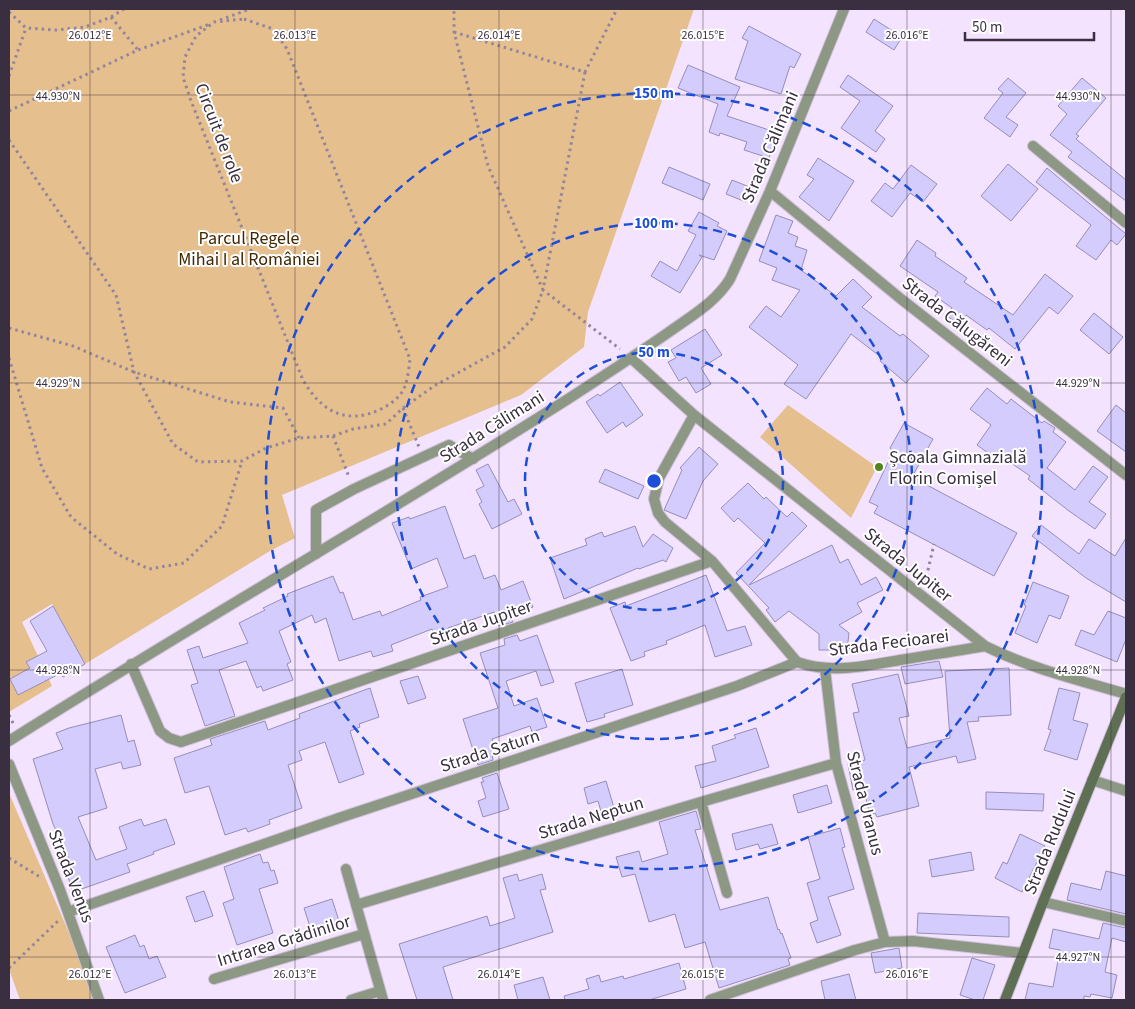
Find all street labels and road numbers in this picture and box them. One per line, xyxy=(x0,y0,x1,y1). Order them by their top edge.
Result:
street label: Circuit de role xyxy=(189,80,249,186)
street label: Strada Călimani xyxy=(735,87,805,207)
street label: Strada Călugăreni xyxy=(897,271,1017,373)
street label: Strada Călimani xyxy=(435,385,549,469)
street label: Strada Jupiter xyxy=(859,522,958,609)
street label: Strada Jupiter xyxy=(427,594,536,652)
street label: Strada Fecioarei xyxy=(827,623,951,663)
street label: Strada Saturn xyxy=(437,723,543,779)
street label: Strada Uranus xyxy=(840,748,890,858)
street label: Strada Rudului xyxy=(1018,786,1082,898)
street label: Strada Neptun xyxy=(535,790,647,846)
street label: Strada Venus xyxy=(42,826,100,926)
street label: Intrarea Grădinilor xyxy=(214,909,354,973)

